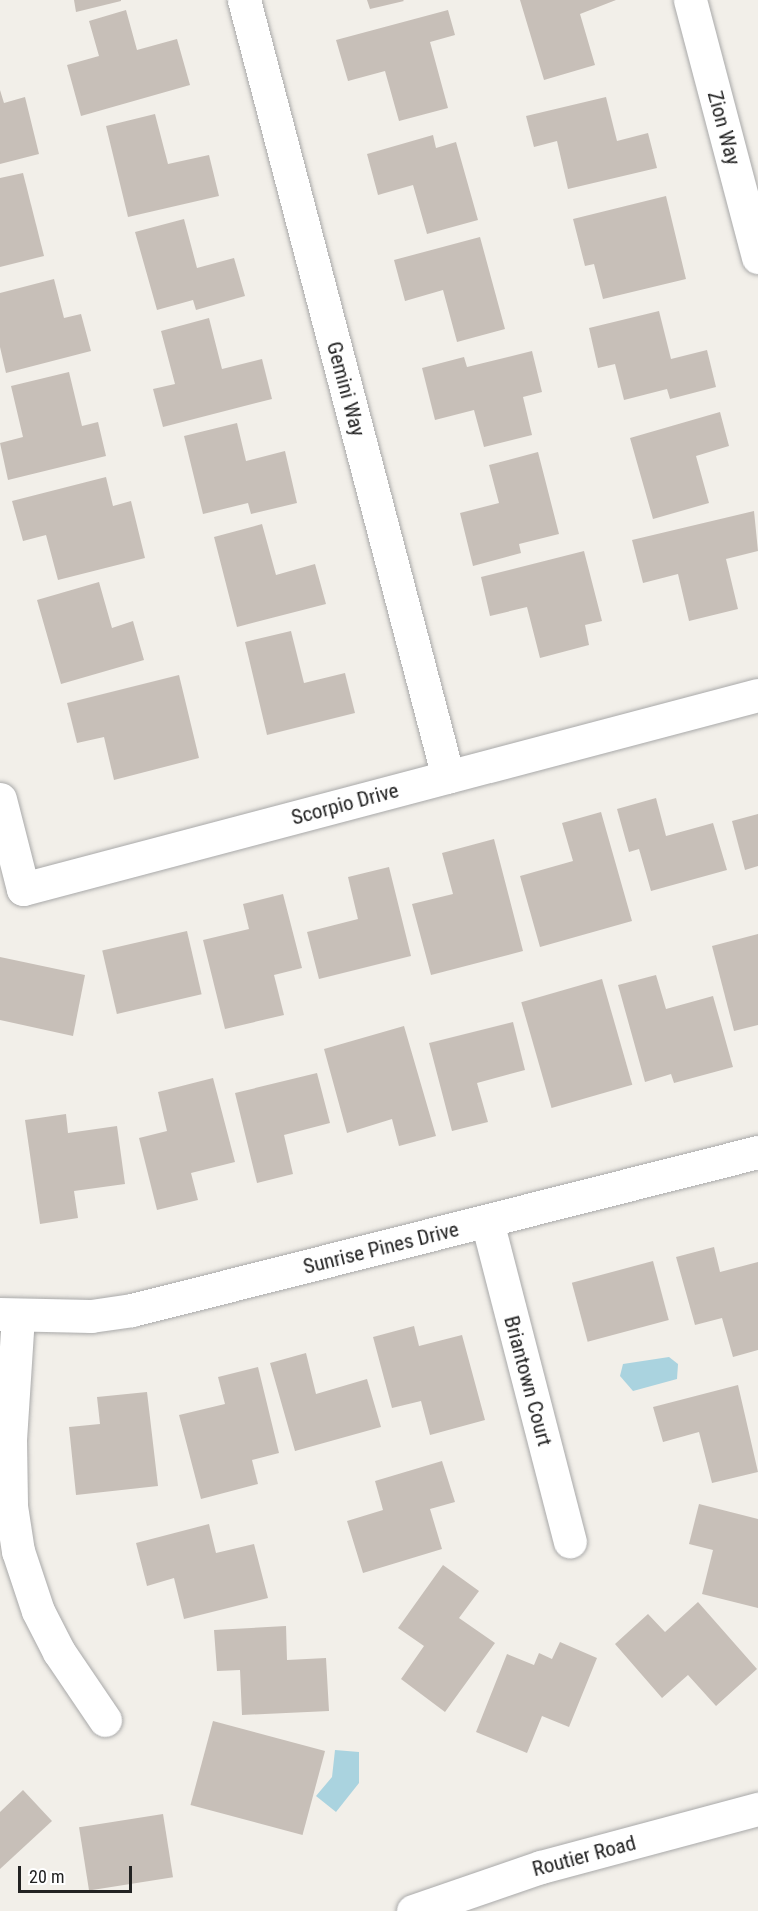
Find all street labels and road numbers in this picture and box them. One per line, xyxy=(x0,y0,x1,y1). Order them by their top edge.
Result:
street label: Zion Way xyxy=(702,88,746,168)
street label: Gemini Way xyxy=(321,339,371,439)
street label: Scorpio Drive xyxy=(289,778,401,830)
street label: Sunrise Pines Drive xyxy=(301,1216,461,1280)
street label: Briantown Court xyxy=(499,1313,557,1449)
street label: Routier Road xyxy=(529,1830,639,1882)

